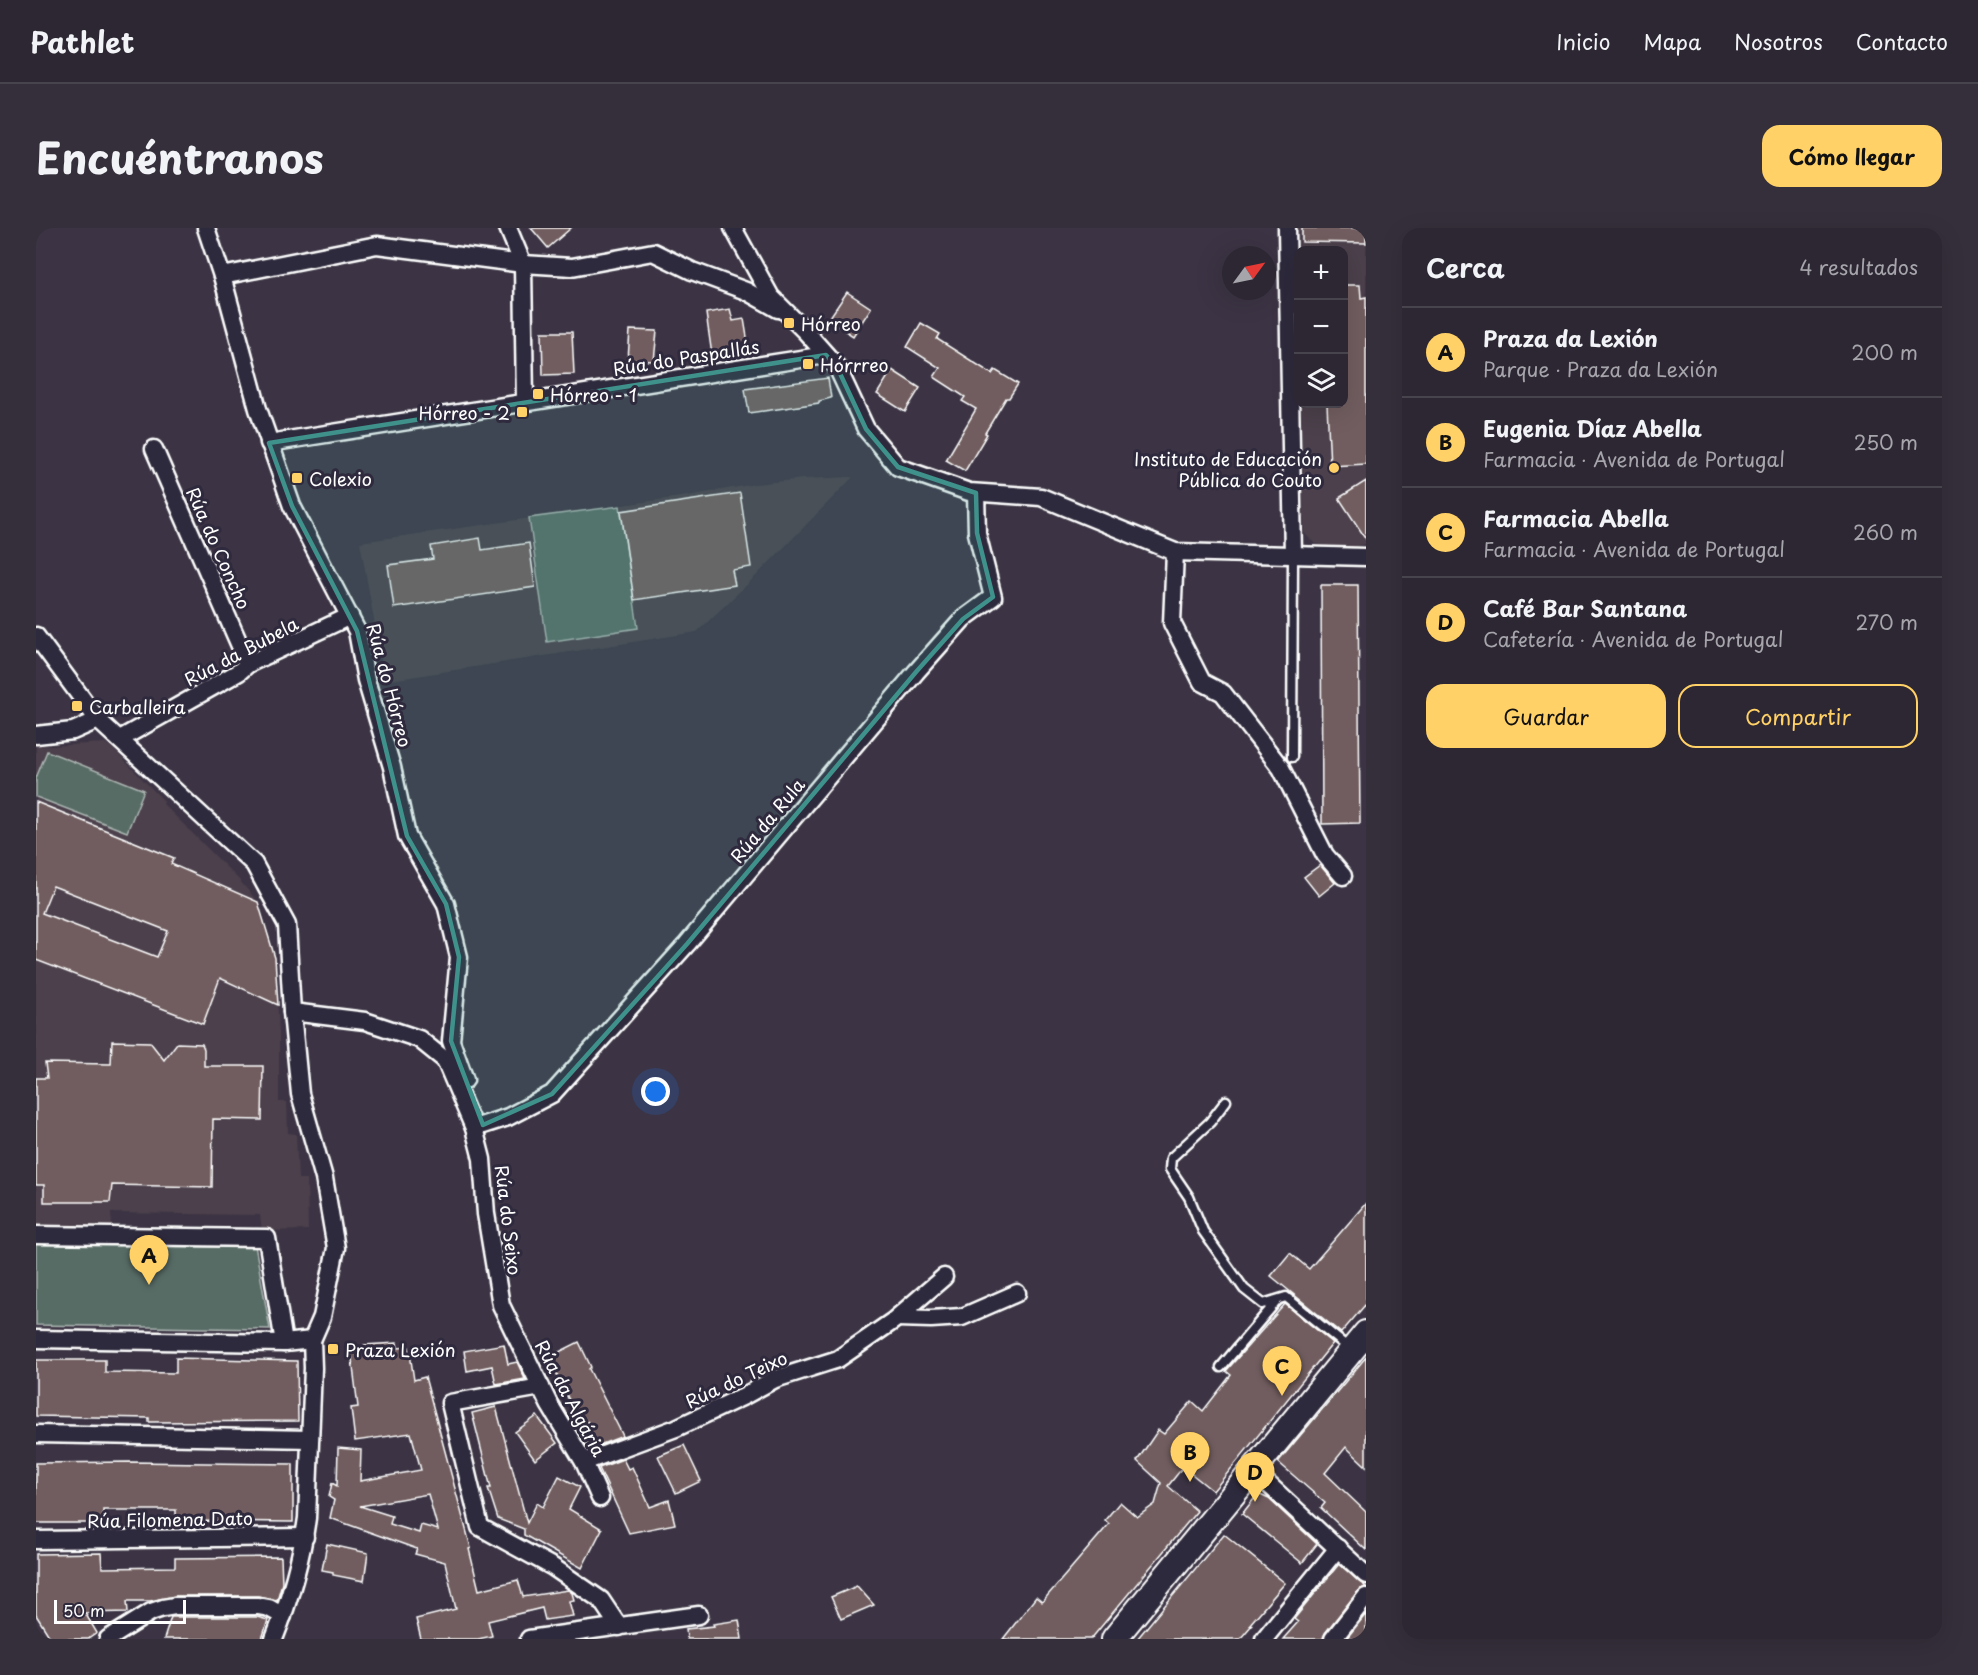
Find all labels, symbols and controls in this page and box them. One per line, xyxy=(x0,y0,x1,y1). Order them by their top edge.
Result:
text: Pathlet xyxy=(30,20,134,63)
text: Inicio xyxy=(1556,25,1610,57)
text: Mapa xyxy=(1643,25,1701,57)
text: Nosotros xyxy=(1734,25,1823,57)
text: Contacto xyxy=(1856,25,1948,57)
text: Encuéntranos xyxy=(36,125,324,188)
button: Cómo llegar xyxy=(1762,125,1942,187)
north arrow xyxy=(1222,246,1276,300)
map controls xyxy=(1294,246,1348,408)
button: + xyxy=(1294,246,1348,300)
text: Cerca xyxy=(1426,248,1505,287)
text: 4 resultados xyxy=(1800,252,1918,282)
button: − xyxy=(1294,300,1348,354)
place label: Hórreo xyxy=(801,310,861,337)
marker: Hórreo xyxy=(782,316,796,330)
text: Praza da Lexión xyxy=(1483,321,1658,354)
street label: Rúa do Paspallás xyxy=(611,332,761,382)
text: A xyxy=(1438,337,1453,367)
text: 200 m xyxy=(1851,337,1918,367)
place label: Hórrreo xyxy=(820,351,889,378)
button: layers xyxy=(1294,354,1348,408)
text: Parque · Praza da Lexión xyxy=(1483,354,1718,384)
marker: Hórrreo xyxy=(801,357,815,371)
place label: Hórreo - 1 xyxy=(550,381,637,408)
marker: Hórreo - 1 xyxy=(531,387,545,401)
place label: Hórreo - 2 xyxy=(419,399,510,426)
marker: Hórreo - 2 xyxy=(515,405,529,419)
text: Eugenia Díaz Abella xyxy=(1483,411,1702,444)
text: B xyxy=(1439,427,1452,457)
text: 250 m xyxy=(1854,427,1918,457)
text: Farmacia · Avenida de Portugal xyxy=(1483,444,1785,474)
place label: Instituto de Educación Pública do Couto xyxy=(1134,445,1322,493)
marker: Instituto de Educación Pública do Couto xyxy=(1327,461,1341,475)
place label: Colexio xyxy=(309,465,372,492)
marker: Colexio xyxy=(290,471,304,485)
street label: Rúa do Concho xyxy=(180,483,258,613)
text: Farmacia Abella xyxy=(1483,501,1669,534)
text: C xyxy=(1438,517,1453,547)
text: 260 m xyxy=(1853,517,1918,547)
text: Farmacia · Avenida de Portugal xyxy=(1483,534,1785,564)
text: Café Bar Santana xyxy=(1483,591,1687,624)
text: D xyxy=(1438,607,1453,637)
text: 270 m xyxy=(1855,607,1918,637)
street label: Rúa da Bubela xyxy=(179,609,303,692)
street label: Rúa do Hórreo xyxy=(361,620,419,750)
text: Cafetería · Avenida de Portugal xyxy=(1483,624,1783,654)
button: Guardar xyxy=(1426,684,1666,748)
button: Compartir xyxy=(1678,684,1918,748)
place label: Carballeira xyxy=(89,693,186,720)
marker: Carballeira xyxy=(70,699,84,713)
street label: Rúa da Rula xyxy=(723,771,811,868)
your location xyxy=(641,1077,670,1106)
street label: Rúa do Seixo xyxy=(489,1163,529,1277)
pin: A xyxy=(130,1236,168,1285)
street label: Rúa da Algária xyxy=(529,1335,613,1461)
place label: Praza Lexión xyxy=(345,1336,456,1363)
marker: Praza Lexión xyxy=(326,1342,340,1356)
street label: Rúa do Teixo xyxy=(681,1344,791,1414)
pin: C xyxy=(1262,1346,1302,1396)
pin: B xyxy=(1170,1432,1210,1482)
pin: D xyxy=(1236,1452,1274,1502)
street label: Rúa Filomena Dato xyxy=(87,1504,253,1534)
scale bar xyxy=(54,1597,186,1624)
text: 50 m xyxy=(63,1598,104,1622)

